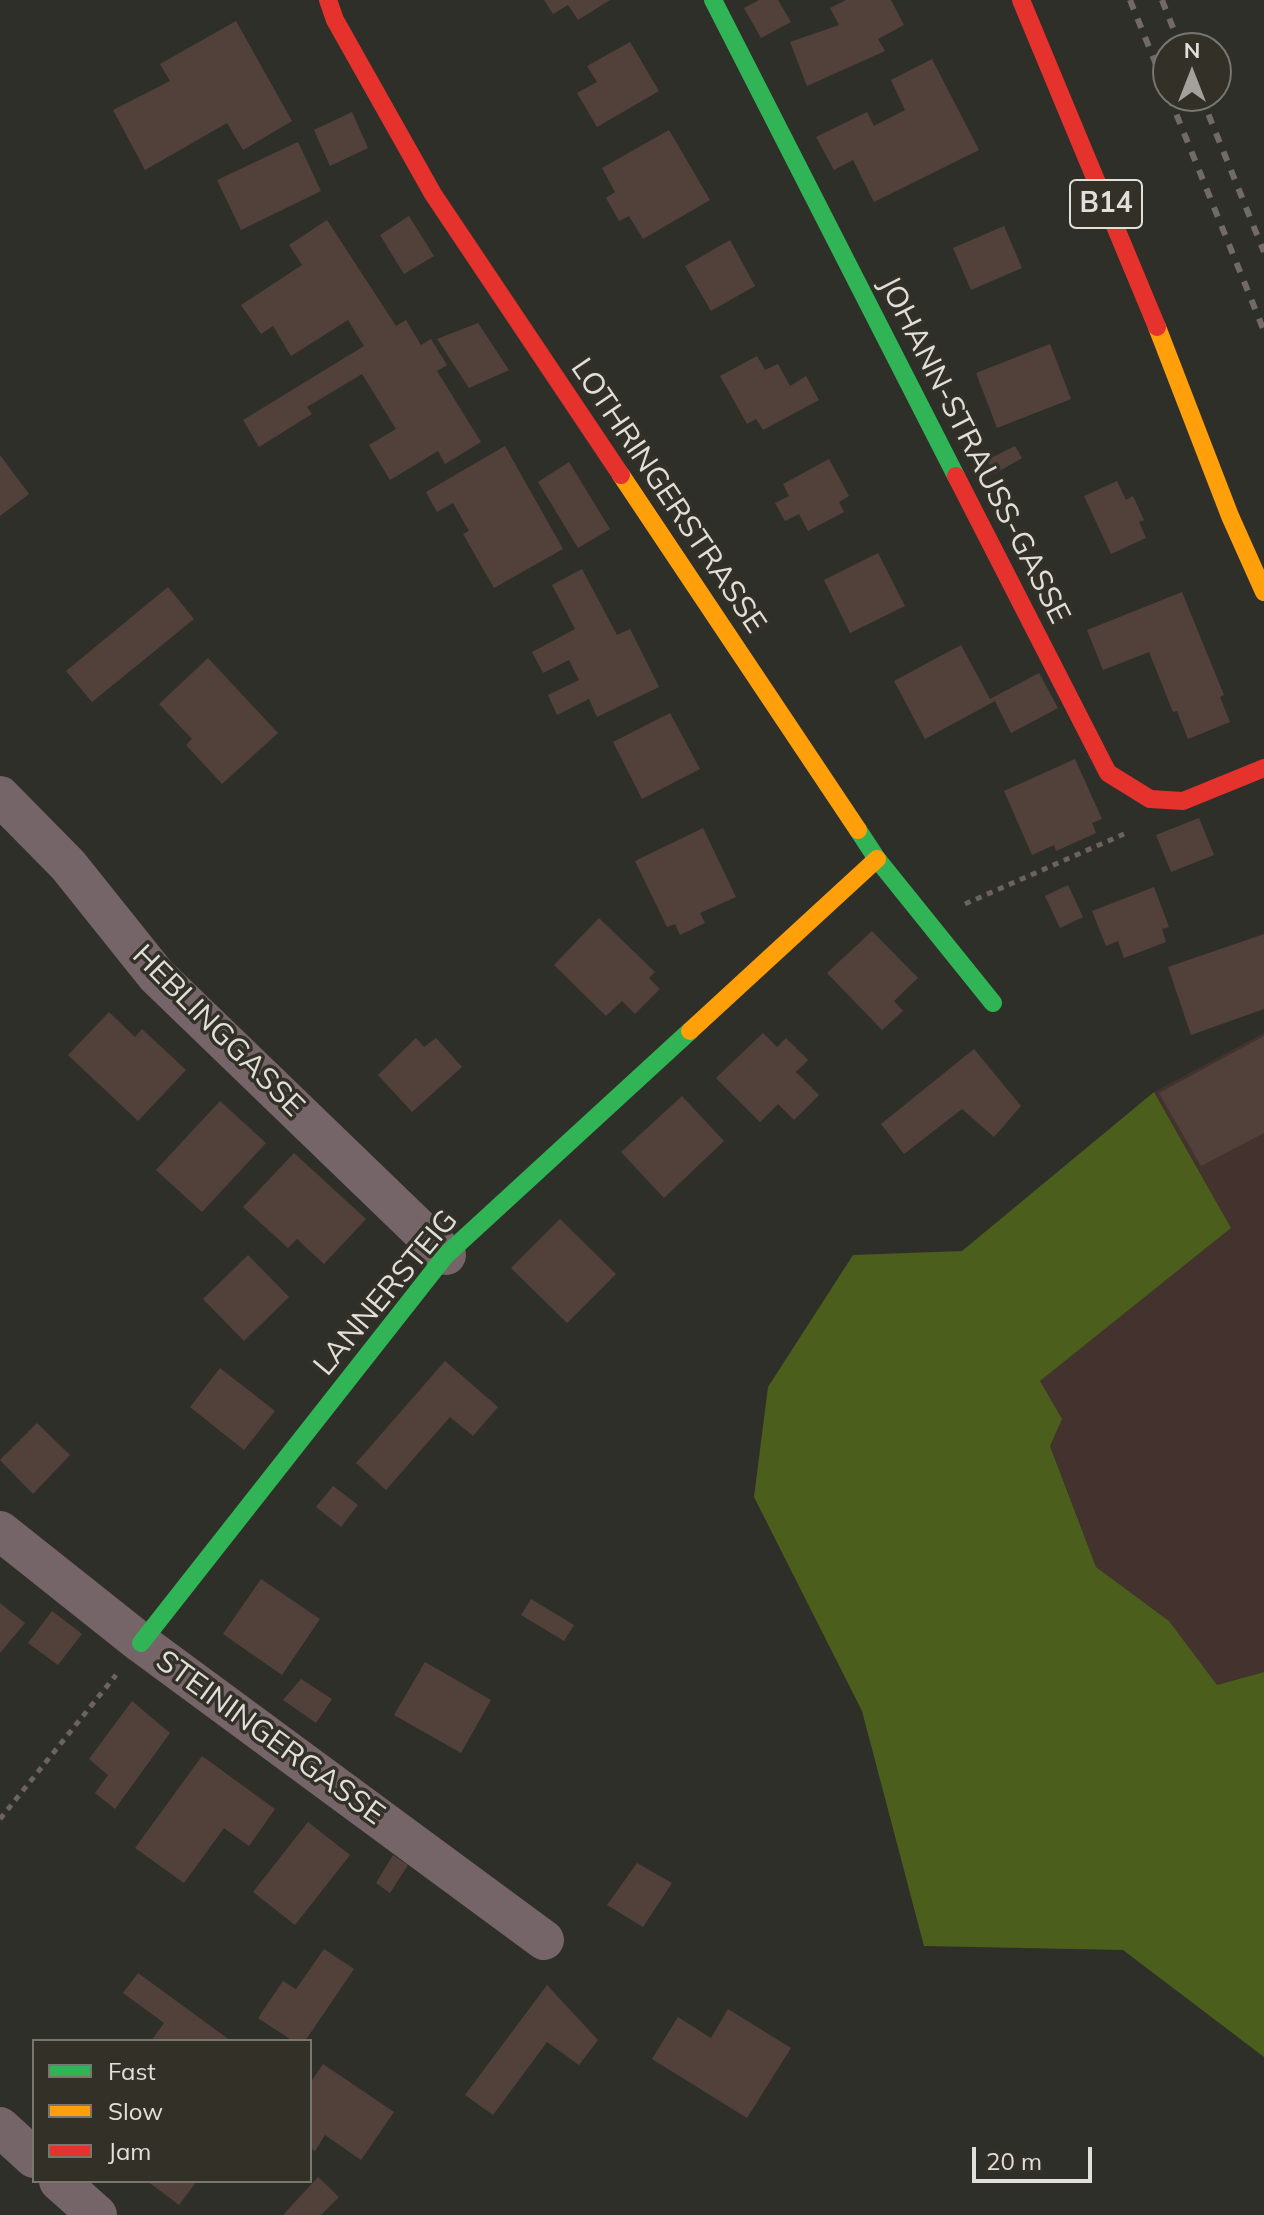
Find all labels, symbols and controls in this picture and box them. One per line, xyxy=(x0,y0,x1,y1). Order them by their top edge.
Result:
north arrow xyxy=(1152,32,1232,112)
text: N xyxy=(1184,36,1200,64)
road number: B14 xyxy=(1070,180,1142,228)
street label: JOHANN-STRAUSS-GASSE xyxy=(871,270,1077,630)
street label: LOTHRINGERSTRASSE xyxy=(563,352,773,640)
street label: HEBLINGGASSE xyxy=(125,938,311,1124)
street label: LANNERSTEIG xyxy=(306,1203,466,1383)
street label: STEININGERGASSE xyxy=(149,1643,391,1833)
legend xyxy=(32,2039,312,2183)
text: Fast xyxy=(108,2056,156,2086)
text: Slow xyxy=(108,2096,163,2126)
scale bar xyxy=(976,2131,1096,2181)
text: Jam xyxy=(108,2136,151,2166)
text: 20 m xyxy=(986,2146,1042,2176)

